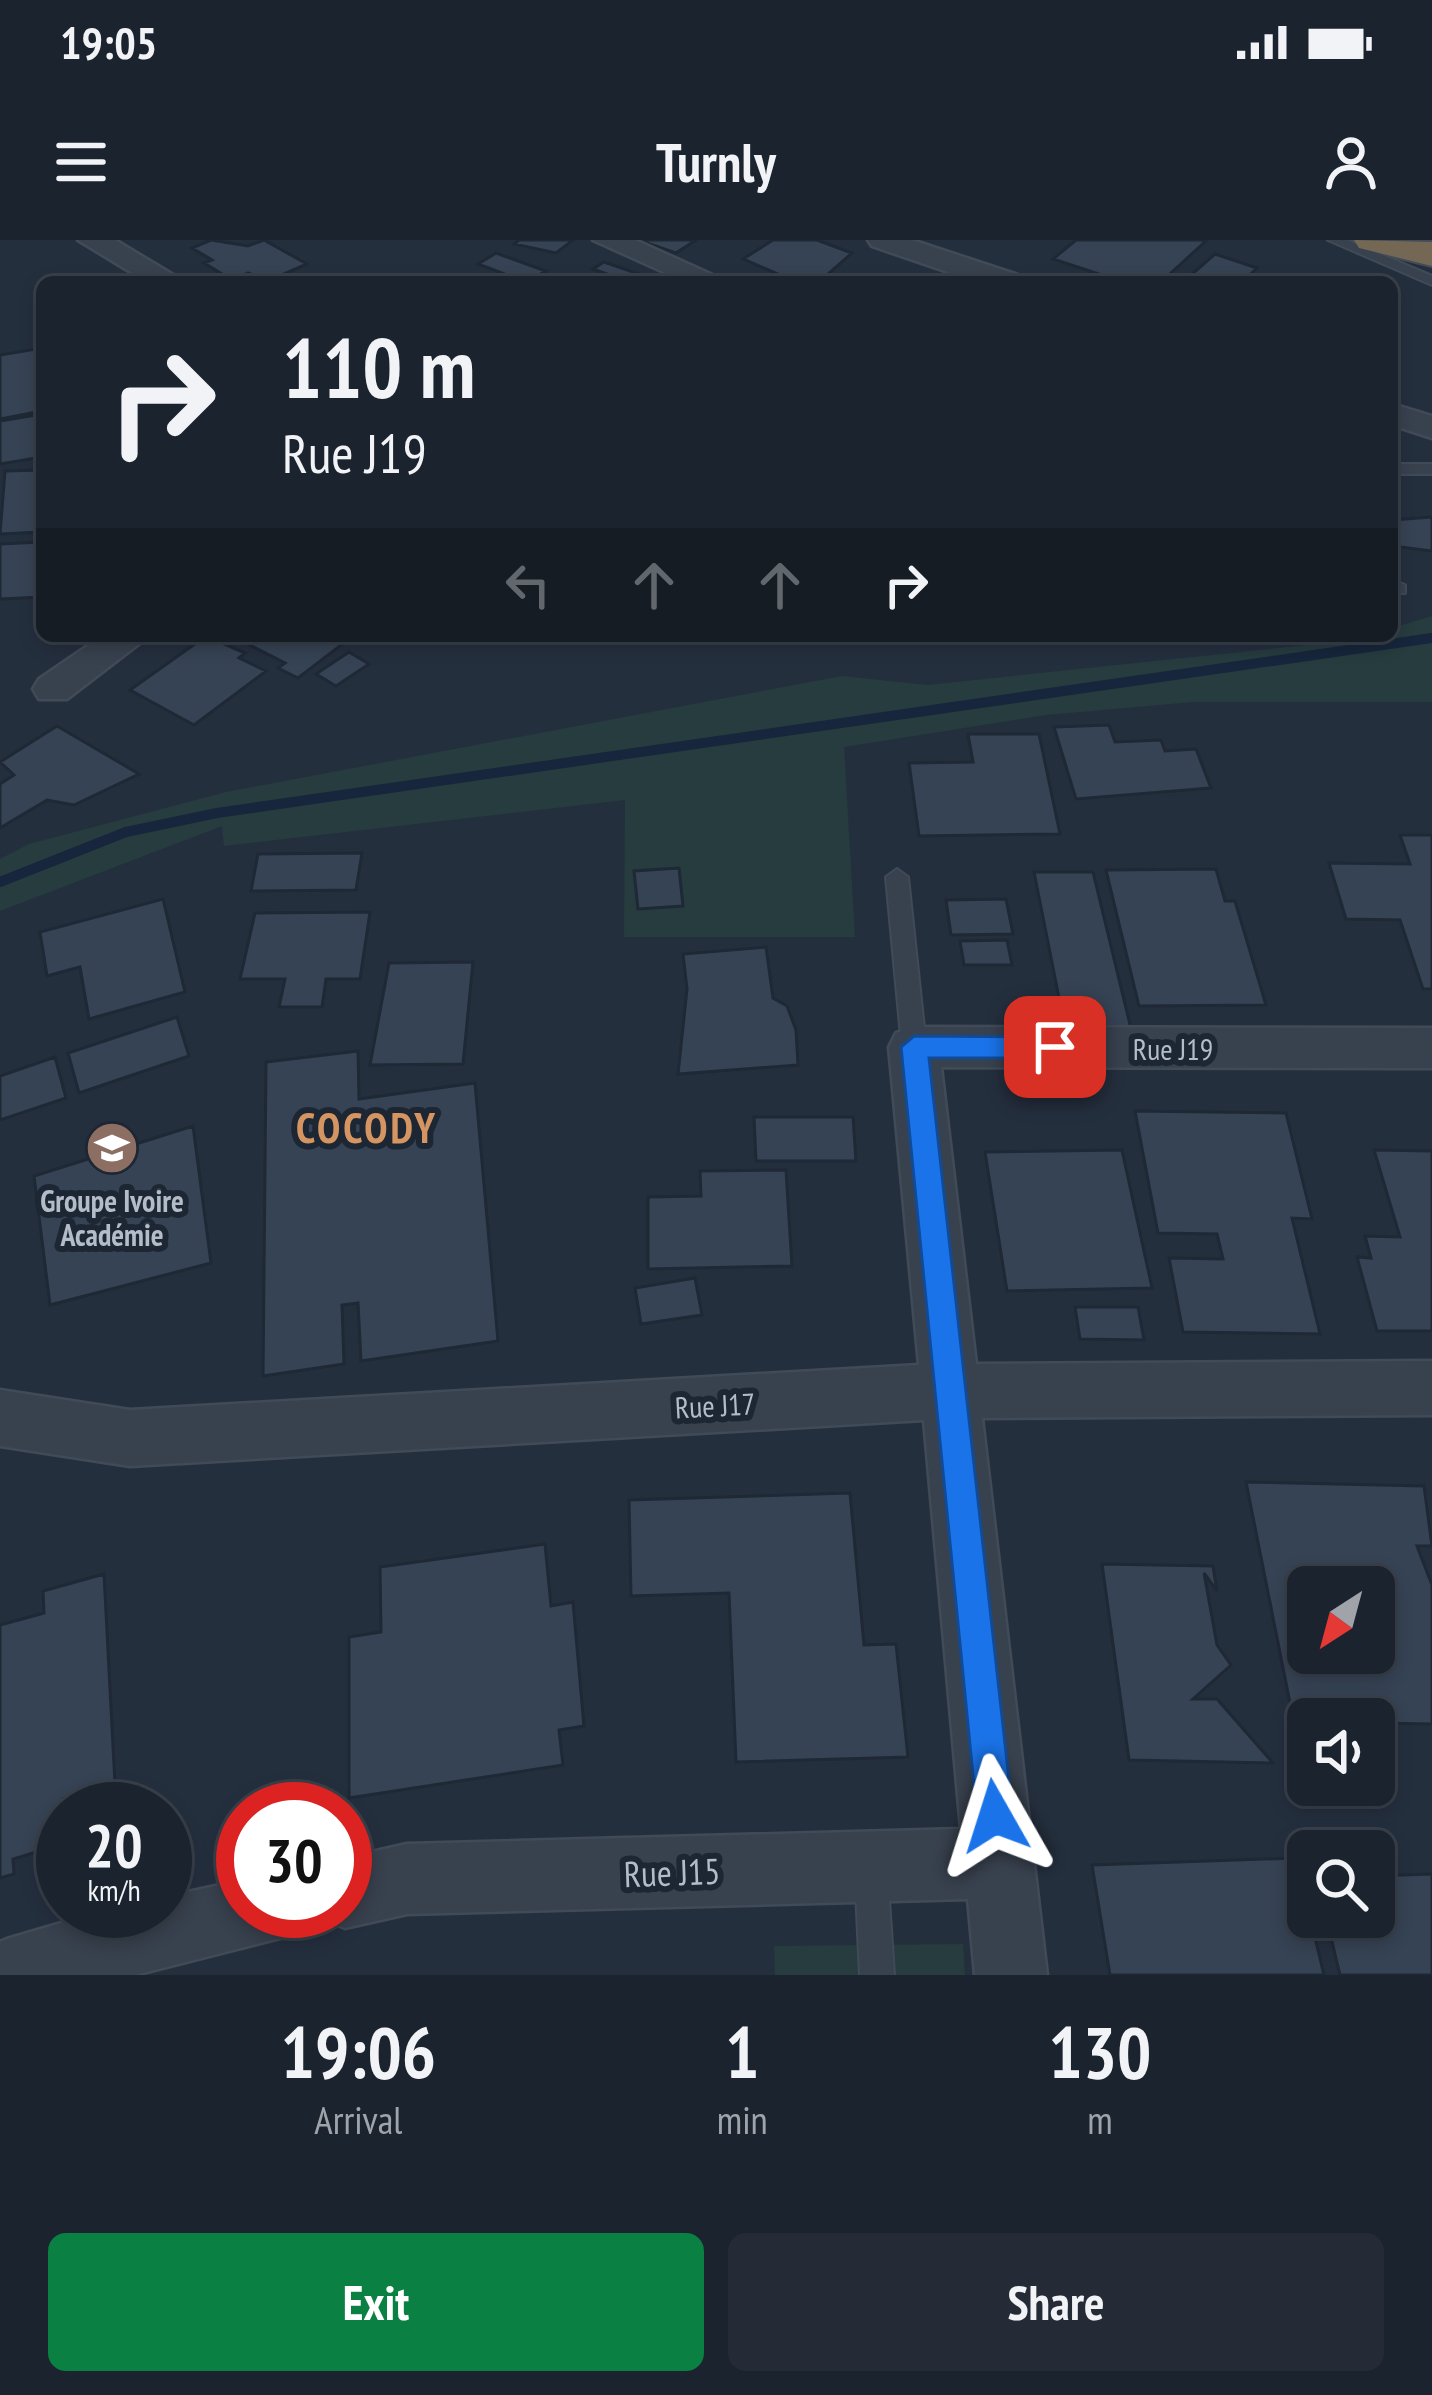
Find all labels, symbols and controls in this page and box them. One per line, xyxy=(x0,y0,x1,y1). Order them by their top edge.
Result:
text: 19:05 xyxy=(60,13,157,71)
text: Turnly xyxy=(656,127,776,197)
icon: menu xyxy=(48,129,114,195)
icon: person xyxy=(1318,129,1384,195)
text: 110 m xyxy=(282,312,475,421)
icon: right xyxy=(84,324,240,480)
text: Rue J19 xyxy=(282,418,427,488)
icon: left xyxy=(495,552,561,618)
icon: ahead xyxy=(621,552,687,618)
icon: ahead xyxy=(747,552,813,618)
icon: right xyxy=(873,552,939,618)
pin xyxy=(1004,996,1106,1098)
icon: arrive xyxy=(1022,1014,1088,1080)
street label: Rue J19 xyxy=(1133,1029,1213,1068)
district label: COCODY xyxy=(296,1100,438,1155)
school or university icon: Groupe Ivoire Académie xyxy=(84,1120,140,1176)
place label: Groupe Ivoire Académie xyxy=(40,1181,184,1254)
street label: Rue J17 xyxy=(674,1383,756,1427)
north arrow xyxy=(1287,1566,1395,1674)
map controls xyxy=(1287,1566,1395,1938)
button: sound xyxy=(1287,1698,1395,1806)
position arrow xyxy=(932,1753,1058,1879)
speed limit sign: 30 xyxy=(216,1782,372,1938)
text: 20 xyxy=(85,1806,143,1884)
button: search xyxy=(1287,1830,1395,1938)
street label: Rue J15 xyxy=(623,1847,721,1897)
text: km/h xyxy=(87,1870,141,1909)
text: 19:06 xyxy=(281,2005,436,2098)
text: 1 xyxy=(725,2005,759,2098)
text: 130 xyxy=(1048,2005,1151,2098)
text: Arrival xyxy=(314,2094,402,2145)
text: min xyxy=(717,2094,768,2145)
text: m xyxy=(1087,2094,1113,2145)
button: Exit xyxy=(48,2233,704,2371)
button: Share xyxy=(728,2233,1384,2371)

